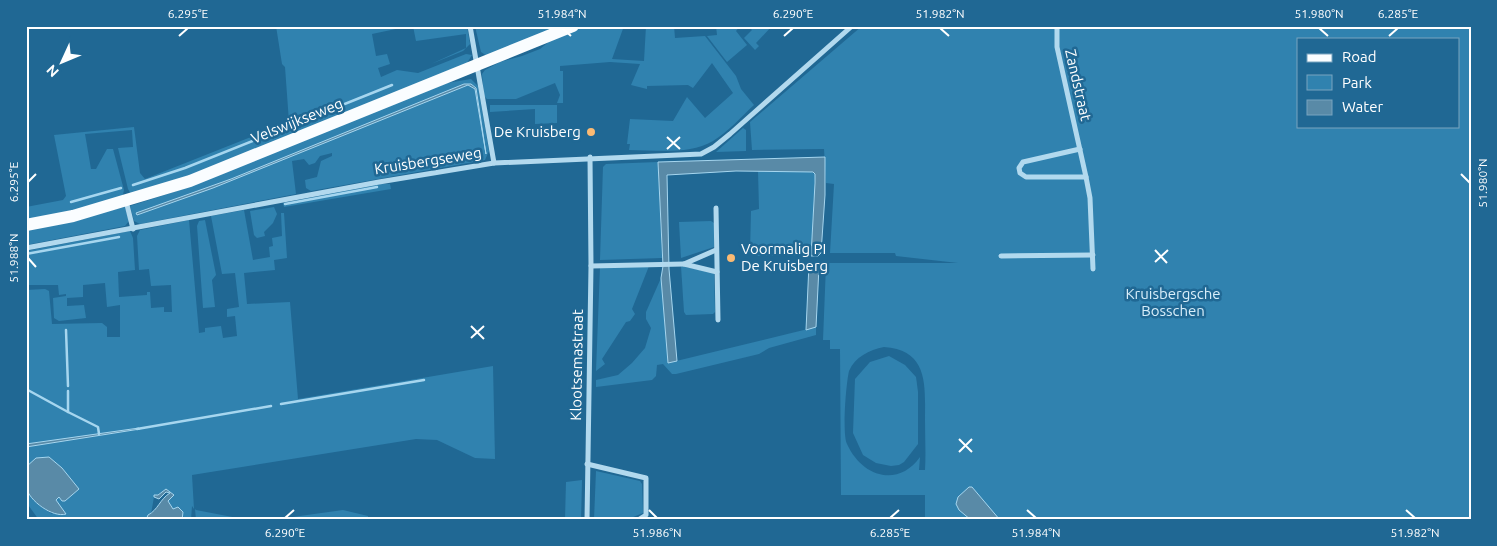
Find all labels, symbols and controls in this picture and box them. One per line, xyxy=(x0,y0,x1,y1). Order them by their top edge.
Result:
text: 6.295°E xyxy=(168,7,209,20)
text: 51.984°N xyxy=(537,7,587,20)
text: 6.290°E xyxy=(773,7,814,20)
text: 51.982°N xyxy=(915,7,965,20)
text: 51.980°N xyxy=(1294,7,1344,20)
text: 6.285°E xyxy=(1378,7,1419,20)
north arrow xyxy=(38,38,88,88)
legend xyxy=(1297,38,1460,128)
street label: Zandstraat xyxy=(1062,47,1095,122)
text: Road xyxy=(1342,48,1377,65)
text: N xyxy=(43,62,62,80)
text: Park xyxy=(1342,74,1372,91)
street label: Velswijkseweg xyxy=(248,94,345,147)
text: Water xyxy=(1342,98,1383,115)
place label: De Kruisberg xyxy=(494,123,581,140)
marker: De Kruisberg xyxy=(585,126,597,138)
street label: Kruisbergseweg xyxy=(373,144,483,177)
text: 51.980°N xyxy=(1476,158,1489,208)
text: 6.295°E xyxy=(7,161,20,202)
text: 51.988°N xyxy=(7,233,20,283)
place label: Voormalig PI De Kruisberg xyxy=(741,240,828,274)
marker: Voormalig PI De Kruisberg xyxy=(725,252,737,264)
park label: Kruisbergsche Bosschen xyxy=(1125,285,1221,319)
street label: Klootsemastraat xyxy=(567,309,586,421)
text: 6.290°E xyxy=(265,526,306,539)
text: 51.986°N xyxy=(632,526,682,539)
text: 6.285°E xyxy=(870,526,911,539)
text: 51.984°N xyxy=(1011,526,1061,539)
text: 51.982°N xyxy=(1390,526,1440,539)

